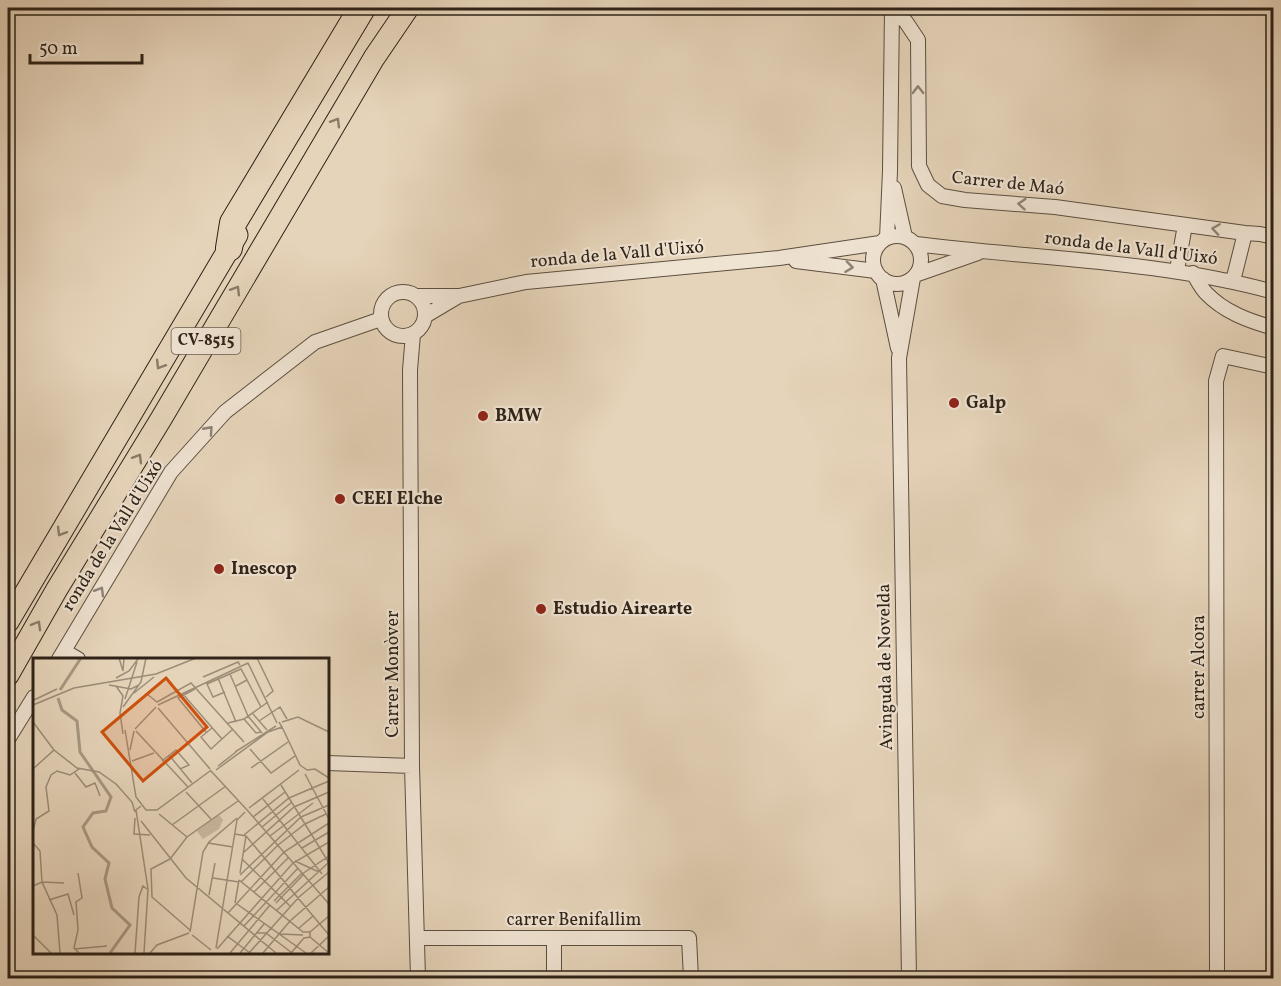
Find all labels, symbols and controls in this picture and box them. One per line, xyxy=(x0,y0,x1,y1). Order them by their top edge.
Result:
scale bar xyxy=(30,27,142,65)
text: 50 m xyxy=(39,37,78,62)
one-way arrow xyxy=(912,86,924,95)
one-way arrow xyxy=(329,118,340,128)
street label: Carrer de Maó xyxy=(950,166,1066,202)
one-way arrow xyxy=(1018,198,1027,211)
one-way arrow xyxy=(1211,224,1220,236)
street label: ronda de la Vall d'Uixó xyxy=(1043,226,1219,272)
street label: ronda de la Vall d'Uixó xyxy=(529,235,705,275)
one-way arrow xyxy=(844,261,853,273)
one-way arrow xyxy=(229,286,240,296)
road number: CV-8515 xyxy=(172,328,240,354)
one-way arrow xyxy=(156,359,167,369)
place label: Galp xyxy=(966,391,1006,416)
marker: Galp xyxy=(947,396,961,410)
place label: BMW xyxy=(495,404,542,429)
marker: BMW xyxy=(476,409,490,423)
one-way arrow xyxy=(202,426,213,437)
one-way arrow xyxy=(130,454,142,464)
street label: ronda de la Vall d'Uixó xyxy=(56,456,170,616)
place label: CEEI Elche xyxy=(352,487,443,512)
marker: CEEI Elche xyxy=(333,492,347,506)
one-way arrow xyxy=(56,526,68,536)
place label: Inescop xyxy=(231,557,297,582)
marker: Inescop xyxy=(212,562,226,576)
street label: Avinguda de Novelda xyxy=(872,583,900,751)
one-way arrow xyxy=(93,587,104,597)
place label: Estudio Airearte xyxy=(553,597,692,622)
marker: Estudio Airearte xyxy=(534,602,548,616)
street label: Carrer Monòver xyxy=(381,610,406,738)
street label: carrer Alcora xyxy=(1187,615,1212,719)
one-way arrow xyxy=(29,621,41,631)
inset map xyxy=(33,658,328,953)
street label: carrer Benifallim xyxy=(507,908,642,933)

